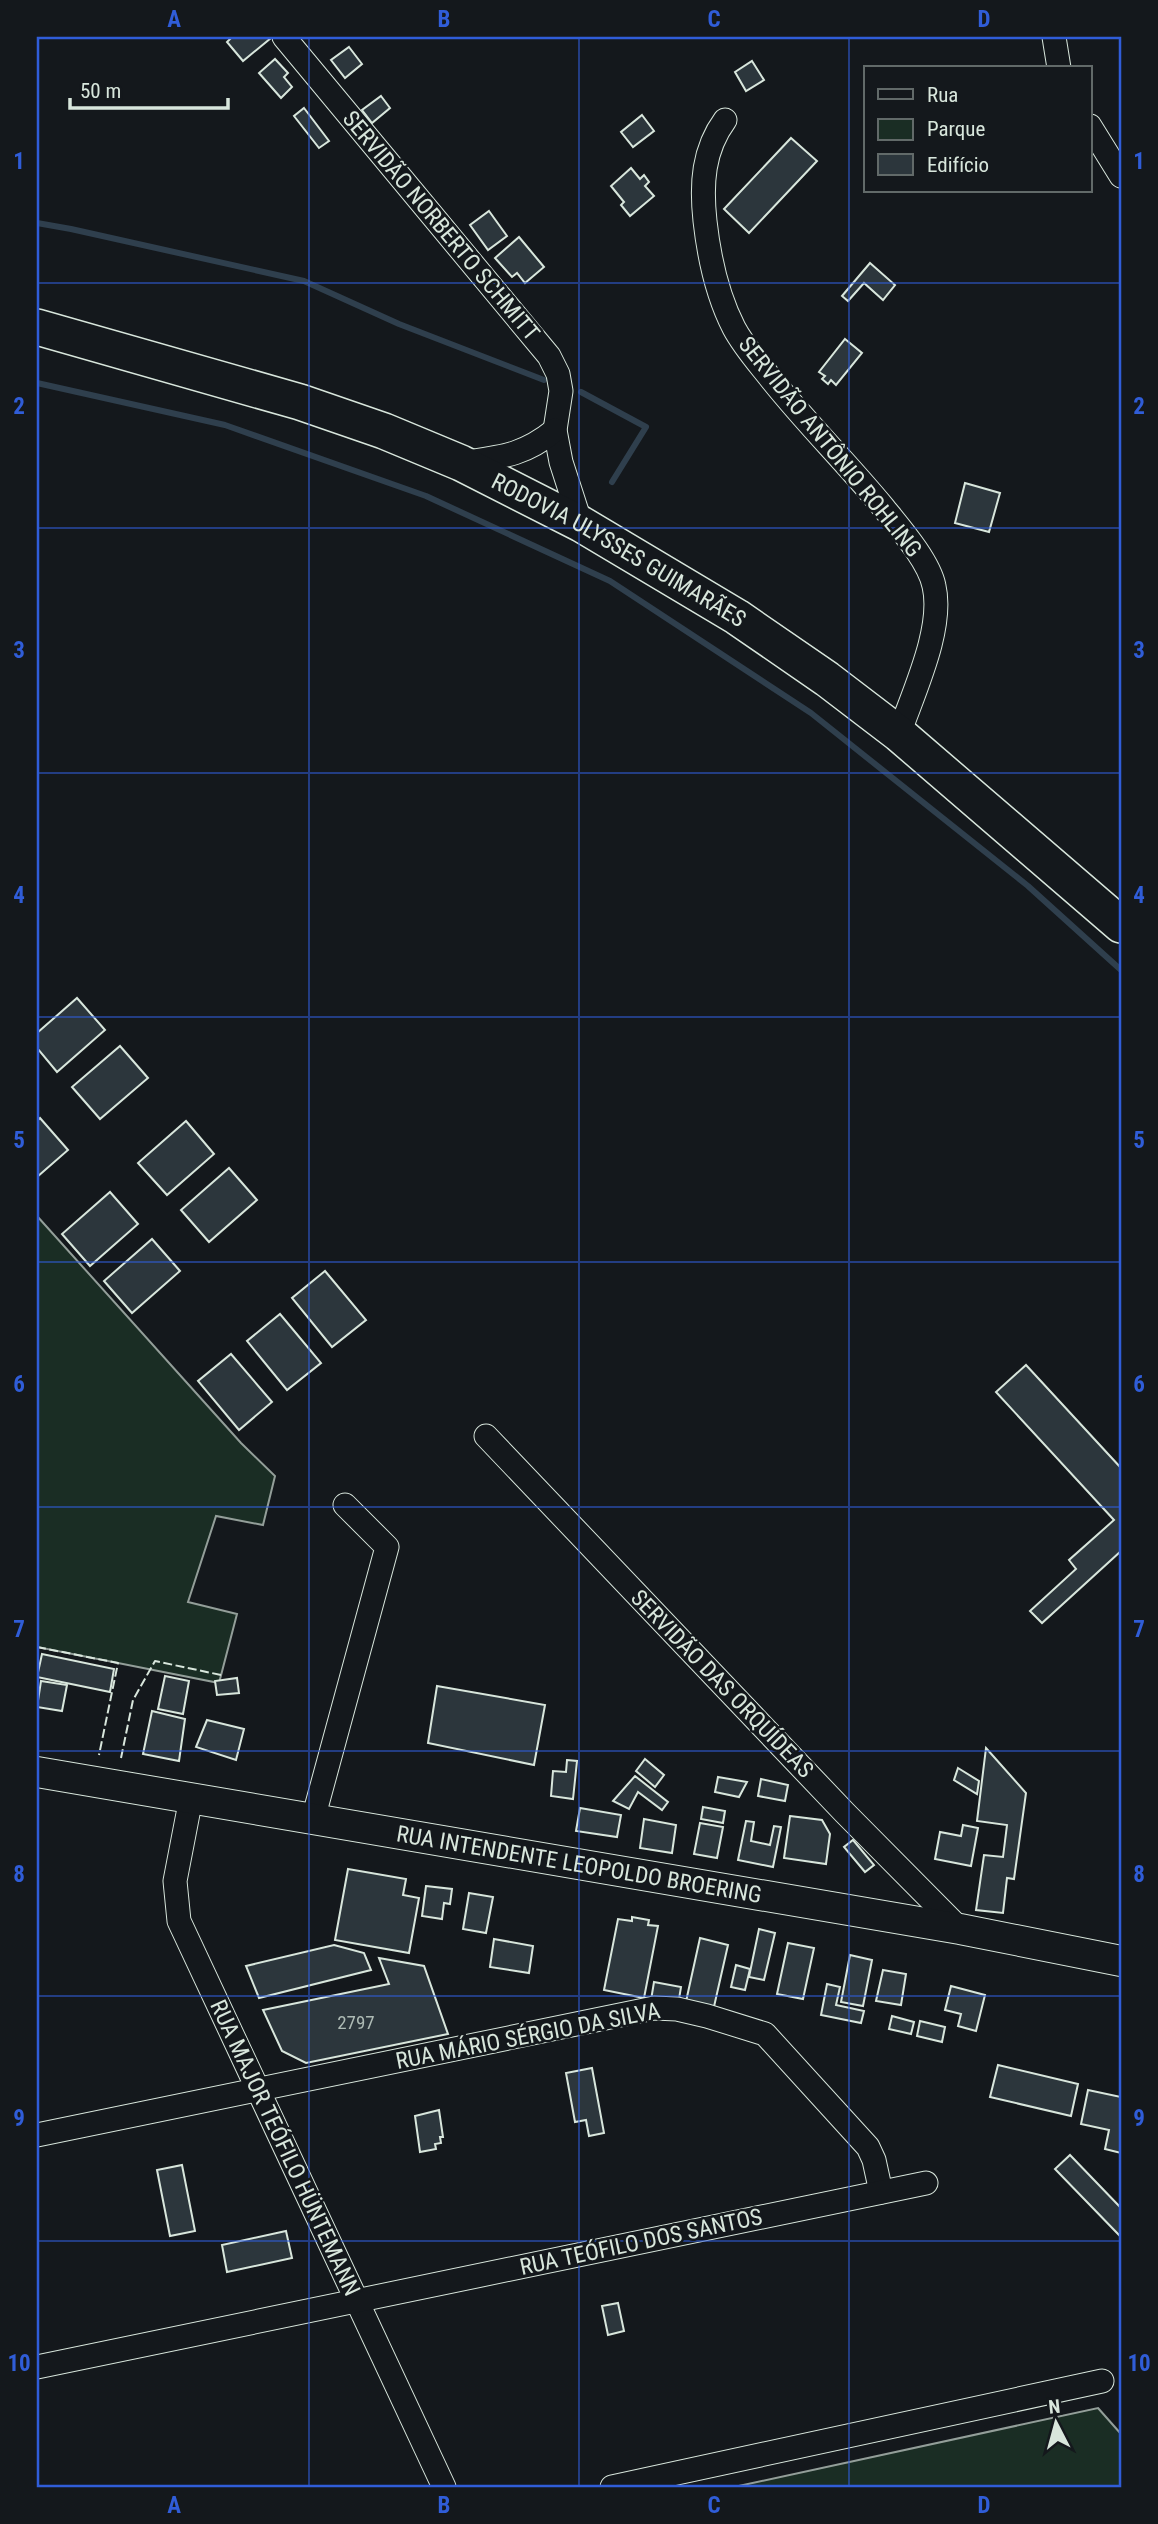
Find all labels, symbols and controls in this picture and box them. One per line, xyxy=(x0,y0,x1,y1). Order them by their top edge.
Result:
text: A xyxy=(167,6,181,33)
text: B xyxy=(438,6,450,33)
text: C xyxy=(707,6,721,33)
text: D xyxy=(978,6,991,33)
scale bar xyxy=(70,66,228,110)
legend xyxy=(864,66,1092,192)
text: 50 m xyxy=(80,79,121,103)
text: Rua xyxy=(927,83,958,107)
street label: SERVIDÃO NORBERTO SCHMITT xyxy=(337,105,546,346)
text: Parque xyxy=(927,117,985,141)
text: 1 xyxy=(13,148,25,175)
text: 1 xyxy=(1133,148,1145,175)
text: Edifício xyxy=(927,153,989,177)
street label: SERVIDÃO ANTÔNIO ROHLING xyxy=(733,331,928,563)
text: 2 xyxy=(13,393,25,420)
text: 2 xyxy=(1133,393,1145,420)
street label: RODOVIA ULYSSES GUIMARÃES xyxy=(487,467,751,633)
text: 3 xyxy=(13,637,25,664)
text: 3 xyxy=(1133,637,1145,664)
text: 4 xyxy=(13,882,25,909)
text: 4 xyxy=(1133,882,1145,909)
text: 5 xyxy=(13,1127,25,1154)
text: 5 xyxy=(1133,1127,1145,1154)
text: 6 xyxy=(13,1371,25,1398)
text: 6 xyxy=(1133,1371,1145,1398)
street label: SERVIDÃO DAS ORQUÍDEAS xyxy=(625,1584,820,1784)
text: 7 xyxy=(13,1616,25,1643)
text: 7 xyxy=(1133,1616,1145,1643)
street label: RUA INTENDENTE LEOPOLDO BROERING xyxy=(395,1820,764,1909)
text: 8 xyxy=(13,1861,25,1888)
text: 8 xyxy=(1133,1861,1145,1888)
street label: RUA MAJOR TEÓFILO HÜNTEMANN xyxy=(204,1995,366,2300)
street label: RUA MÁRIO SÉRGIO DA SILVA xyxy=(393,1996,662,2075)
house number: 2797 xyxy=(337,2011,375,2034)
text: 9 xyxy=(13,2105,25,2132)
text: 9 xyxy=(1133,2105,1145,2132)
street label: RUA TEÓFILO DOS SANTOS xyxy=(517,2202,765,2281)
text: 10 xyxy=(7,2350,31,2377)
text: 10 xyxy=(1127,2350,1151,2377)
north arrow xyxy=(1021,2388,1092,2458)
text: N xyxy=(1047,2395,1061,2419)
text: A xyxy=(167,2492,181,2519)
text: B xyxy=(438,2492,450,2519)
text: C xyxy=(707,2492,721,2519)
text: D xyxy=(978,2492,991,2519)

